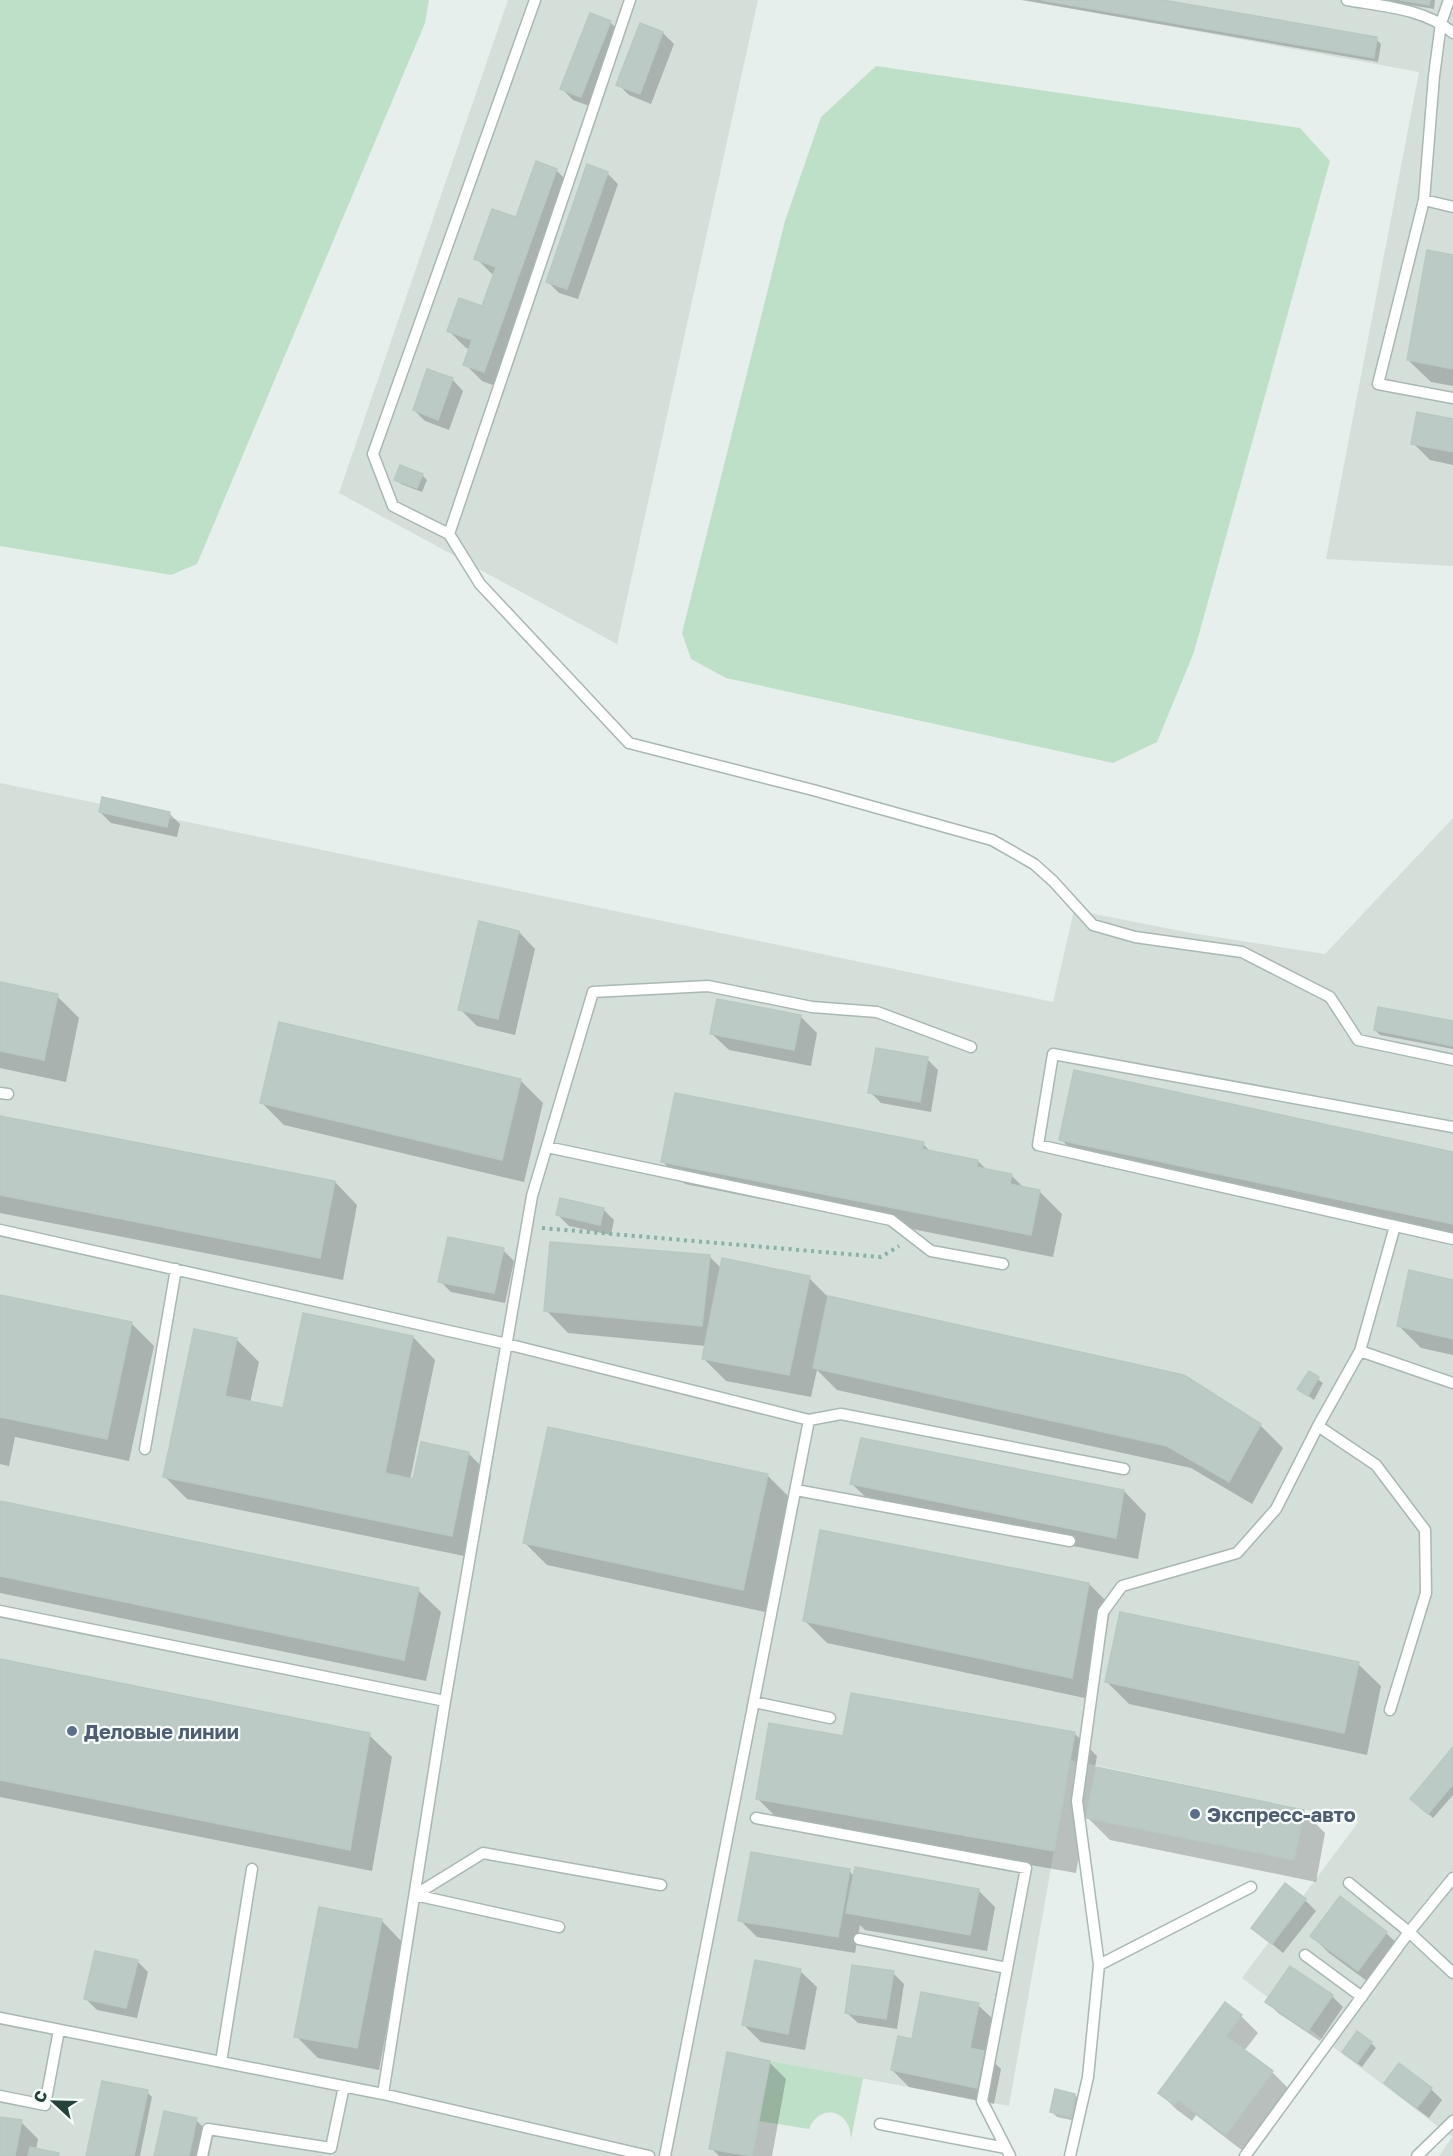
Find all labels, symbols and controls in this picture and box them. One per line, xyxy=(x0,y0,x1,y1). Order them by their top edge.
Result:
place label: Деловые линии xyxy=(84,1719,239,1743)
marker: Деловые линии xyxy=(65,1724,79,1738)
place label: Экспресс-авто xyxy=(1207,1802,1356,1826)
marker: Экспресс-авто xyxy=(1188,1807,1202,1821)
north arrow xyxy=(24,2072,84,2132)
text: С xyxy=(29,2087,51,2105)

